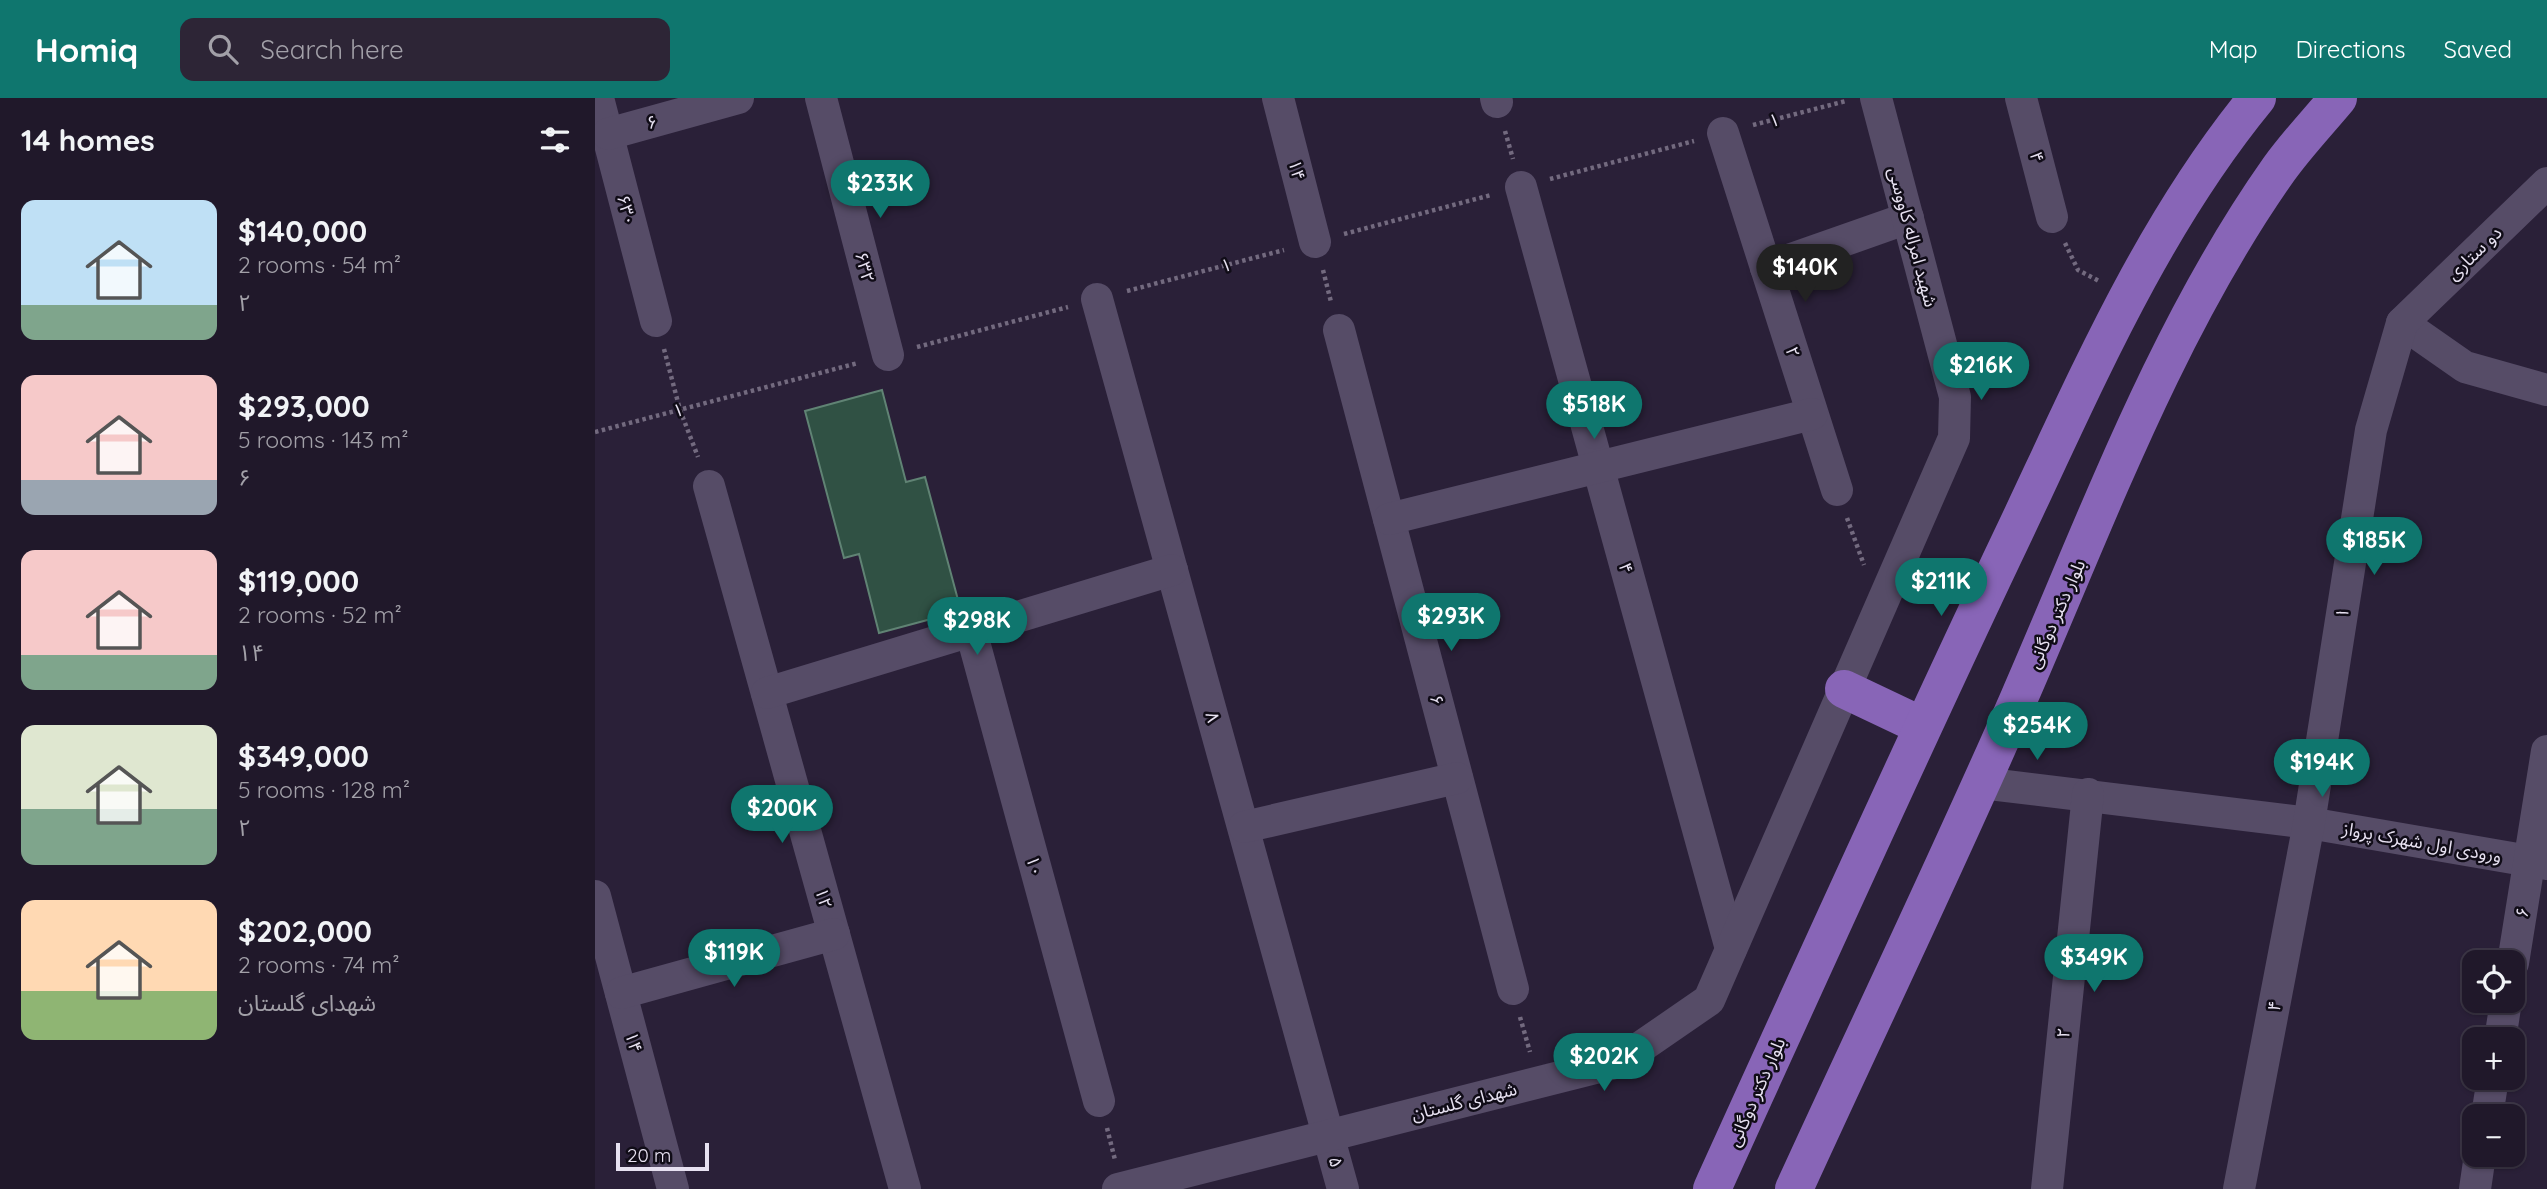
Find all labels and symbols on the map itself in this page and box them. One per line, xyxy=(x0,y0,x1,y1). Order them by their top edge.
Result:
street label: ۱ xyxy=(1766,108,1782,132)
street label: ۶ xyxy=(644,110,660,134)
street label: ۴ xyxy=(2025,149,2049,165)
street label: ۱۴ xyxy=(1283,157,1311,183)
pin: $233K xyxy=(831,160,929,220)
street label: شهید امراله کاووسی xyxy=(1883,165,1943,309)
street label: ۶۳۰ xyxy=(612,192,642,228)
street label: دو ستاری xyxy=(2442,221,2506,285)
pin: $140K xyxy=(1756,244,1854,304)
street label: ۶۳۲ xyxy=(850,249,880,285)
street label: ۱ xyxy=(1218,253,1234,277)
pin: $216K xyxy=(1932,342,2030,402)
street label: ۲ xyxy=(1780,344,1806,360)
pin: $518K xyxy=(1545,382,1643,441)
street label: ۱ xyxy=(670,398,686,422)
pin: $185K xyxy=(2325,518,2423,577)
street label: بلوار دکتر دوگانی xyxy=(2022,556,2090,672)
pin: $211K xyxy=(1892,559,1990,618)
street label: ۴ xyxy=(1614,560,1638,576)
pin: $293K xyxy=(1402,594,1500,653)
pin: $298K xyxy=(928,598,1026,657)
street label: ۱ xyxy=(2330,606,2354,620)
street label: ۶ xyxy=(1425,692,1449,708)
pin: $254K xyxy=(1988,702,2086,762)
street label: ۸ xyxy=(1201,709,1225,725)
pin: $194K xyxy=(2273,740,2371,799)
pin: $200K xyxy=(733,786,831,845)
street label: ورودی اول شهرک پرواز xyxy=(2340,816,2503,867)
street label: ۱۰ xyxy=(1021,853,1049,879)
street label: ۱۲ xyxy=(810,885,838,911)
street label: ۶ xyxy=(2510,905,2534,919)
pin: $119K xyxy=(685,930,783,989)
pin: $349K xyxy=(2045,934,2143,994)
street label: ۴ xyxy=(2262,999,2286,1013)
street label: ۲ xyxy=(2051,1027,2075,1039)
street label: ۱۴ xyxy=(620,1029,648,1055)
pin: $202K xyxy=(1555,1034,1653,1093)
street label: بلوار دکتر دوگانی xyxy=(1722,1034,1790,1150)
street label: شهدای گلستان xyxy=(1409,1077,1519,1125)
scale bar xyxy=(616,1140,709,1172)
street label: ۵ xyxy=(1324,1154,1348,1170)

